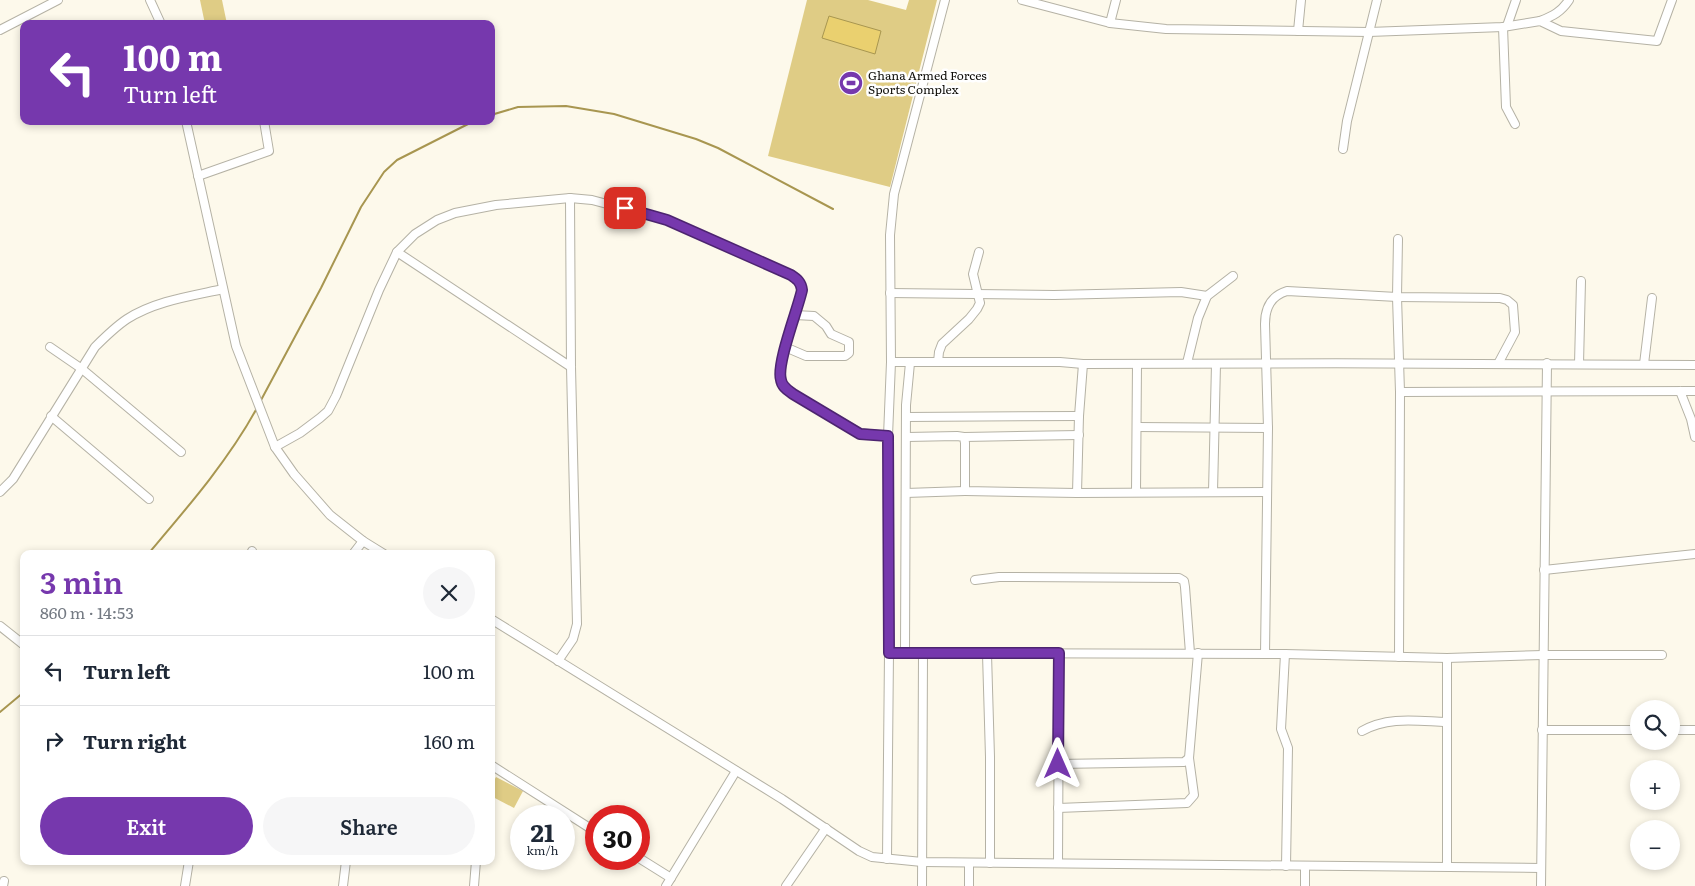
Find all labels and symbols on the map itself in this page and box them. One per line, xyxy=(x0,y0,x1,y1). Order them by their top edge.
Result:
place label: Ghana Armed Forces Sports Complex xyxy=(868,66,987,98)
sports icon: Ghana Armed Forces Sports Complex xyxy=(838,70,864,96)
pin xyxy=(604,187,646,229)
position arrow xyxy=(1031,737,1083,789)
speed limit sign: 30 xyxy=(585,805,650,870)

